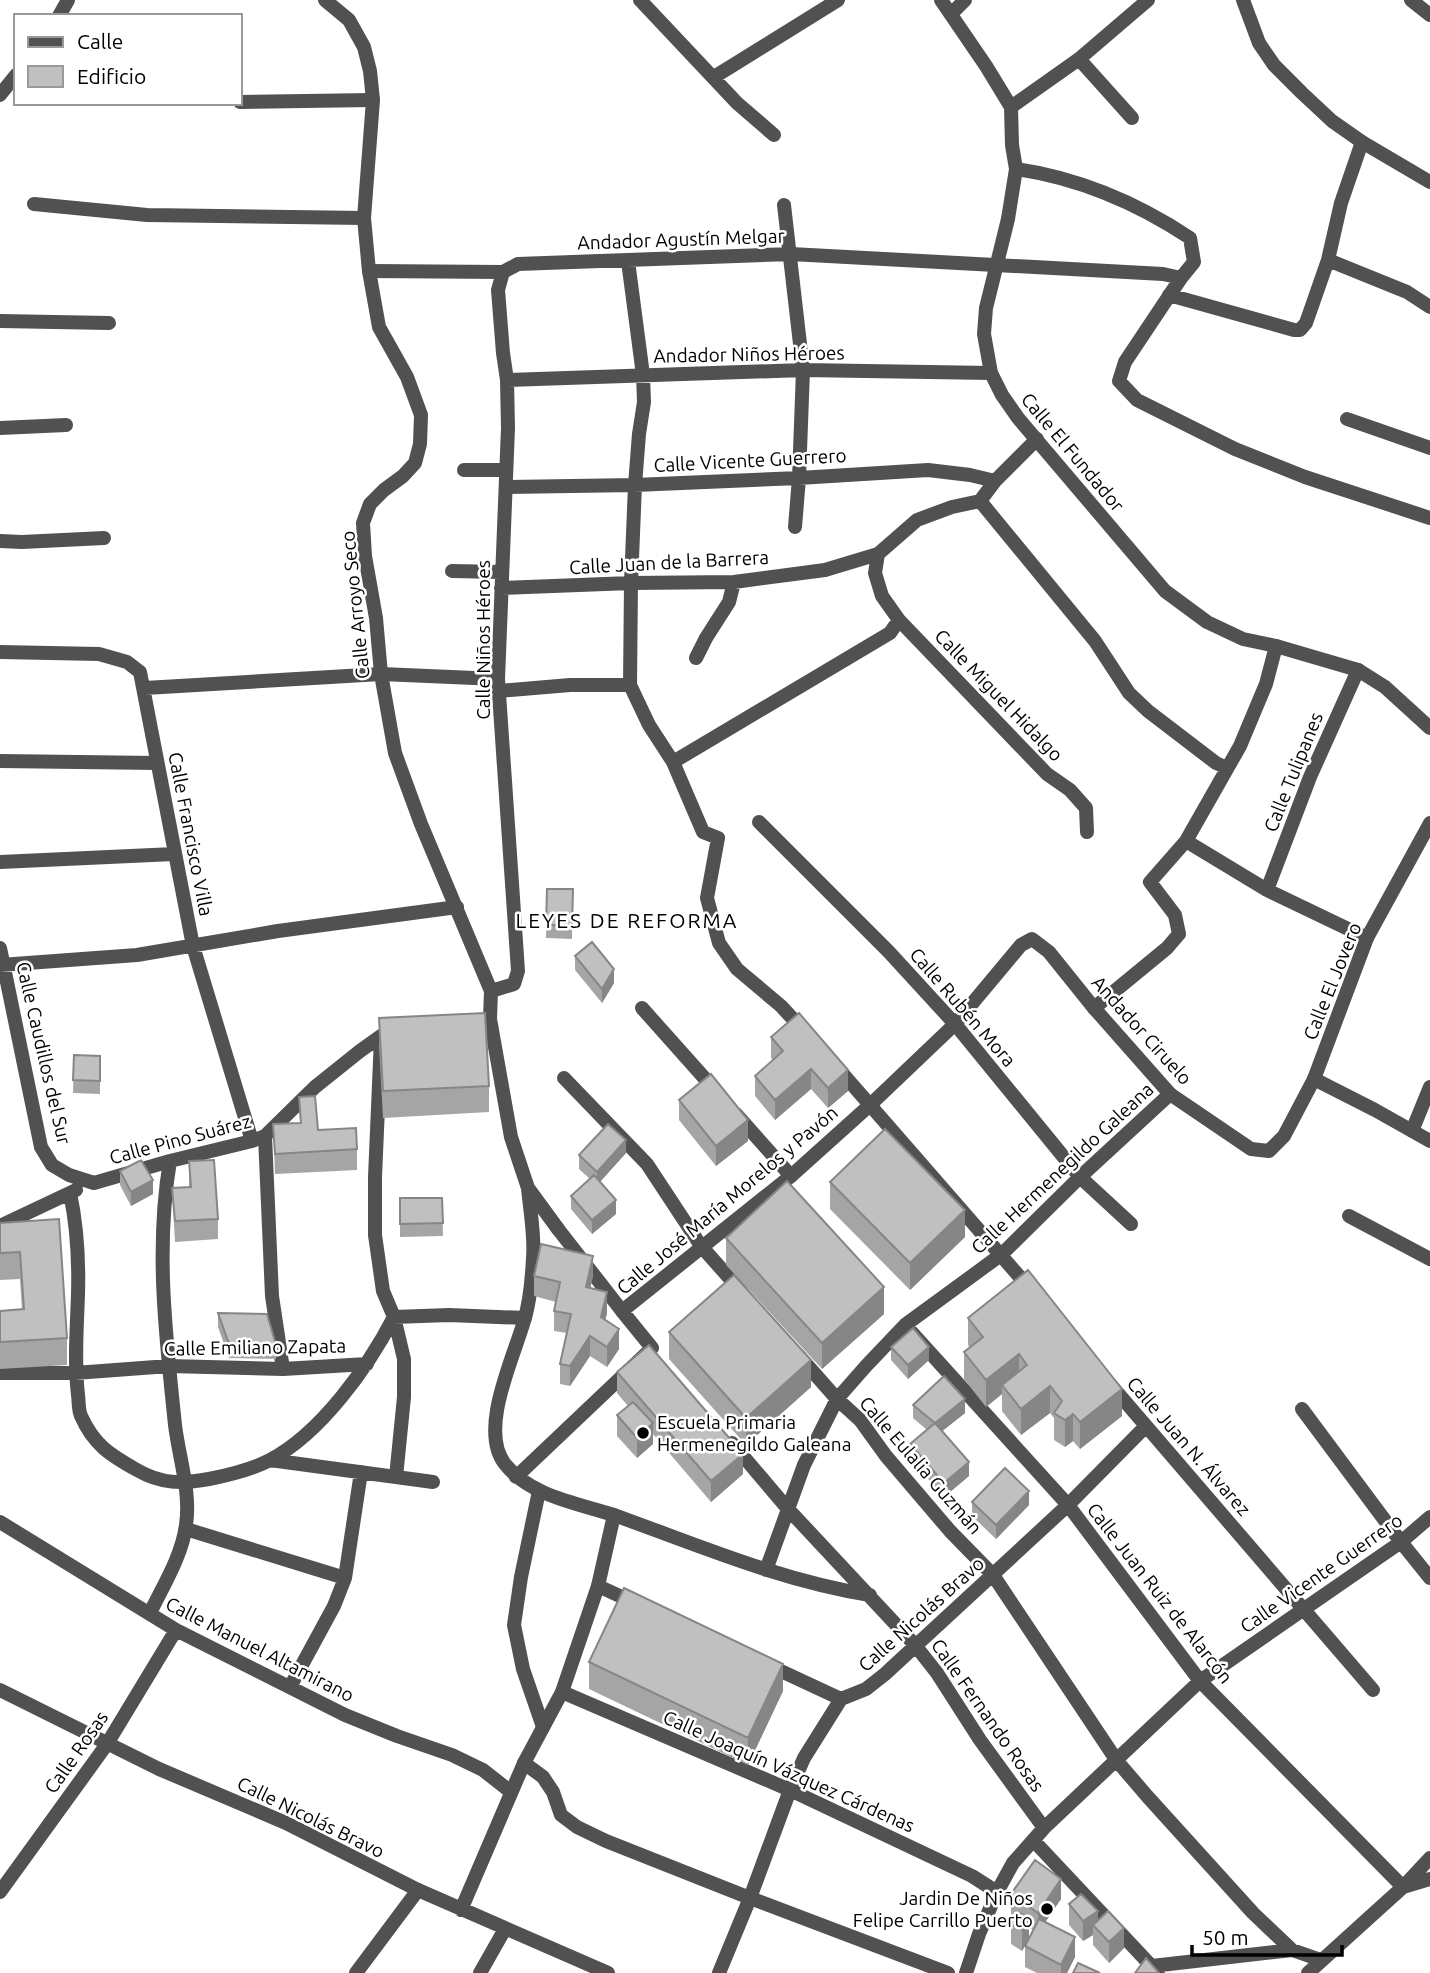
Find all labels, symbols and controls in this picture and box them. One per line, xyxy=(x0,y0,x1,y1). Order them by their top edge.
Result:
legend xyxy=(14,14,242,105)
text: Calle xyxy=(77,29,123,53)
text: Edificio xyxy=(77,64,146,88)
street label: Andador Agustín Melgar xyxy=(577,224,785,254)
street label: Andador Niños Héroes xyxy=(653,341,845,367)
street label: Calle El Fundador xyxy=(1017,388,1129,516)
street label: Calle Vicente Guerrero xyxy=(653,444,847,476)
street label: Calle Arroyo Seco xyxy=(336,530,374,680)
street label: Calle Juan de la Barrera xyxy=(568,546,770,578)
street label: Calle Niños Héroes xyxy=(472,560,494,720)
street label: Calle Miguel Hidalgo xyxy=(930,625,1068,765)
street label: Calle Tulipanes xyxy=(1259,709,1327,835)
street label: Calle Francisco Villa xyxy=(164,750,218,918)
district label: LEYES DE REFORMA xyxy=(516,908,738,932)
street label: Calle El Jovero xyxy=(1298,919,1366,1043)
street label: Calle Rubén Mora xyxy=(905,943,1021,1071)
street label: Calle Caudillos del Sur xyxy=(12,959,76,1147)
street label: Andador Ciruelo xyxy=(1087,971,1197,1089)
street label: Calle Hermenegildo Galeana xyxy=(966,1078,1158,1258)
street label: Calle José María Morelos y Pavón xyxy=(612,1101,842,1299)
street label: Calle Pino Suárez xyxy=(107,1109,253,1168)
street label: Calle Emiliano Zapata xyxy=(164,1334,346,1360)
street label: Calle Juan N. Álvarez xyxy=(1123,1372,1255,1520)
street label: Calle Eulalia Guzmán xyxy=(855,1392,987,1538)
place label: Escuela Primaria Hermenegildo Galeana xyxy=(657,1411,851,1455)
marker: Escuela Primaria Hermenegildo Galeana xyxy=(635,1425,651,1441)
street label: Calle Juan Ruiz de Alarcón xyxy=(1083,1498,1237,1688)
street label: Calle Vicente Guerrero xyxy=(1236,1509,1406,1637)
street label: Calle Nicolás Bravo xyxy=(854,1552,988,1676)
street label: Calle Manuel Altamirano xyxy=(162,1592,358,1706)
street label: Calle Fernando Rosas xyxy=(927,1635,1049,1795)
street label: Calle Joaquín Vázquez Cárdenas xyxy=(660,1705,918,1837)
street label: Calle Rosas xyxy=(40,1707,112,1797)
street label: Calle Nicolás Bravo xyxy=(234,1772,388,1862)
place label: Jardin De Niños Felipe Carrillo Puerto xyxy=(853,1887,1033,1931)
marker: Jardin De Niños Felipe Carrillo Puerto xyxy=(1039,1901,1055,1917)
scale bar xyxy=(1192,1913,1342,1957)
text: 50 m xyxy=(1202,1925,1249,1949)

